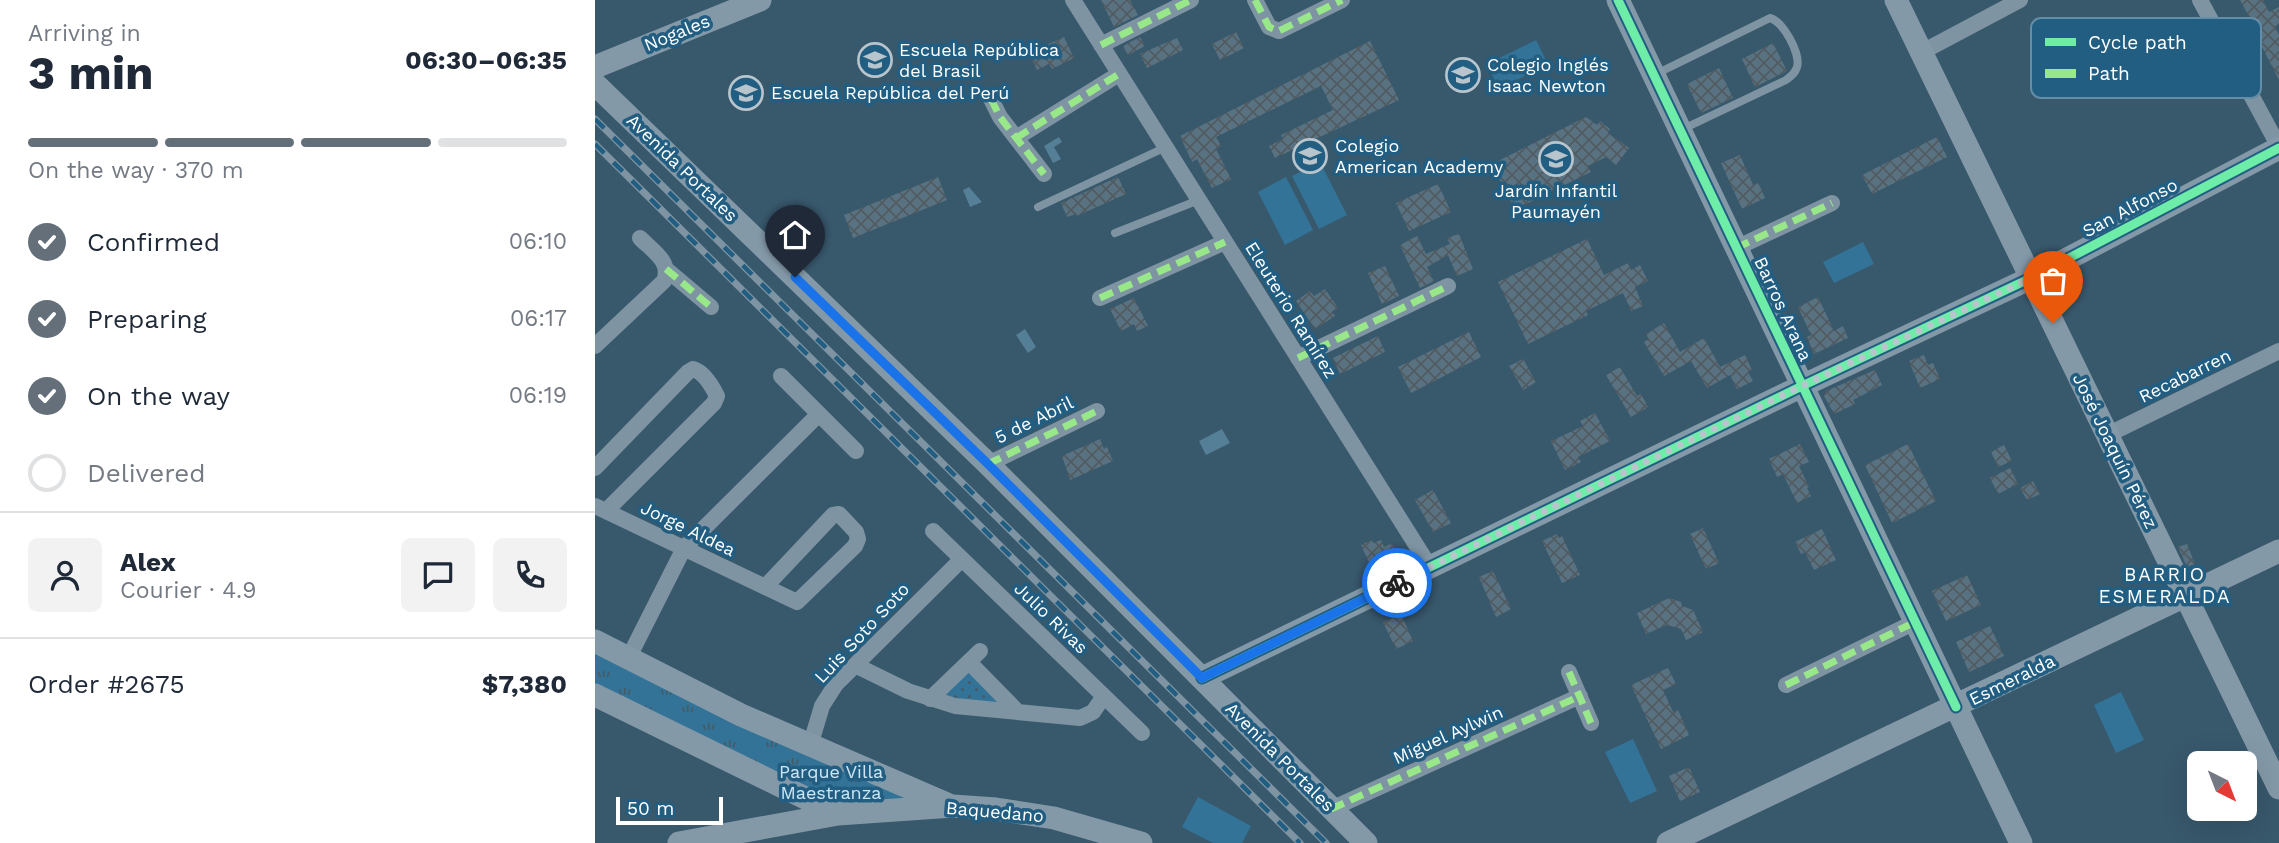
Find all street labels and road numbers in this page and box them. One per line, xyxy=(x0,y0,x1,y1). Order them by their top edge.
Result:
street label: Nogales xyxy=(641,10,713,55)
street label: Avenida Portales xyxy=(623,109,742,226)
street label: San Alfonso xyxy=(2079,174,2181,241)
street label: Eleuterio Ramírez xyxy=(1241,238,1342,382)
street label: Barros Arana xyxy=(1750,253,1817,364)
street label: Recabarren xyxy=(2135,344,2234,407)
street label: José Joaquín Pérez xyxy=(2069,370,2162,532)
street label: 5 de Abril xyxy=(991,391,1077,448)
street label: Jorge Aldea xyxy=(638,497,739,560)
street label: Julio Rivas xyxy=(1010,577,1092,658)
street label: Luis Soto Soto xyxy=(810,578,913,687)
street label: Esmeralda xyxy=(1965,650,2058,709)
street label: Avenida Portales xyxy=(1221,698,1339,816)
street label: Miguel Aylwin xyxy=(1390,701,1506,768)
street label: Baquedano xyxy=(945,797,1045,826)

